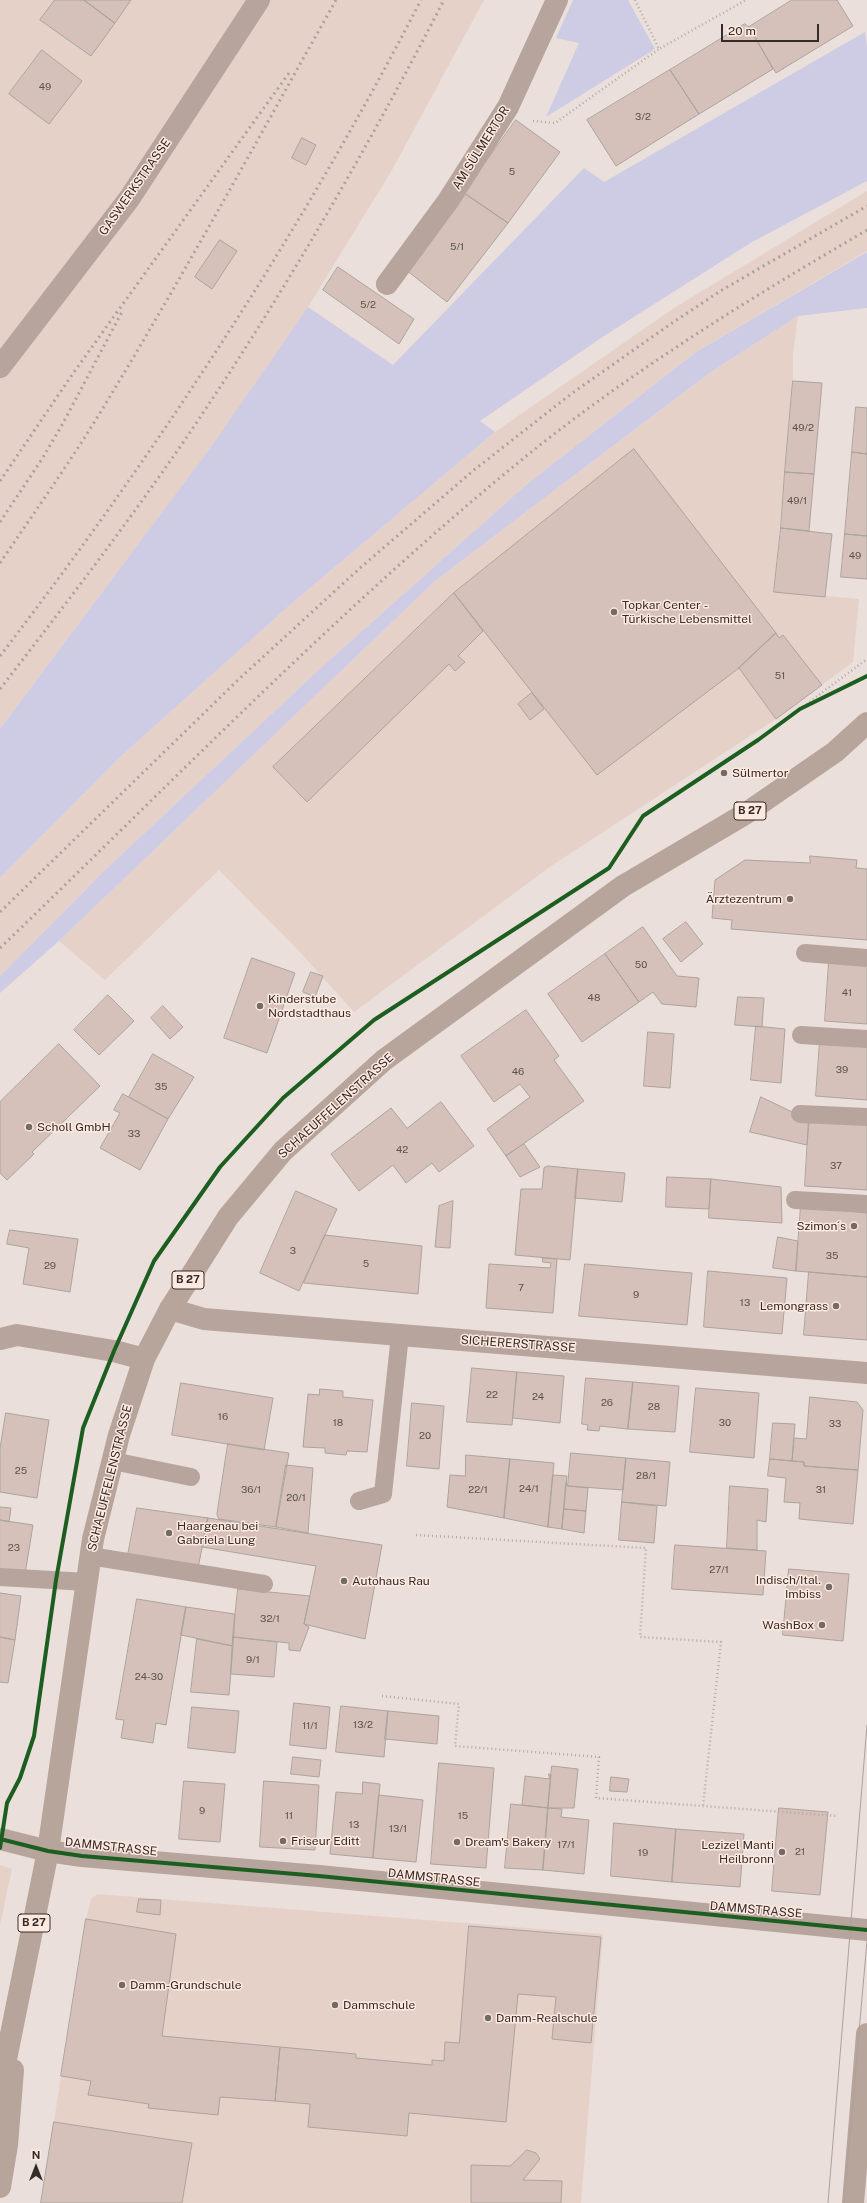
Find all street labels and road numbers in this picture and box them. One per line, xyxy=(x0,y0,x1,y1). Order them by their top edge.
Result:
street label: AM SÜLMERTOR xyxy=(450,104,512,192)
street label: GASWERKSTRASSE xyxy=(96,136,174,238)
road number: B 27 xyxy=(734,802,766,820)
street label: SCHAEUFFELENSTRASSE xyxy=(275,1050,397,1162)
road number: B 27 xyxy=(172,1271,204,1289)
street label: SICHERERSTRASSE xyxy=(460,1333,576,1355)
street label: SCHAEUFFELENSTRASSE xyxy=(85,1403,135,1553)
street label: DAMMSTRASSE xyxy=(64,1835,158,1859)
street label: DAMMSTRASSE xyxy=(387,1866,481,1890)
street label: DAMMSTRASSE xyxy=(709,1899,803,1921)
road number: B 27 xyxy=(18,1914,50,1932)

